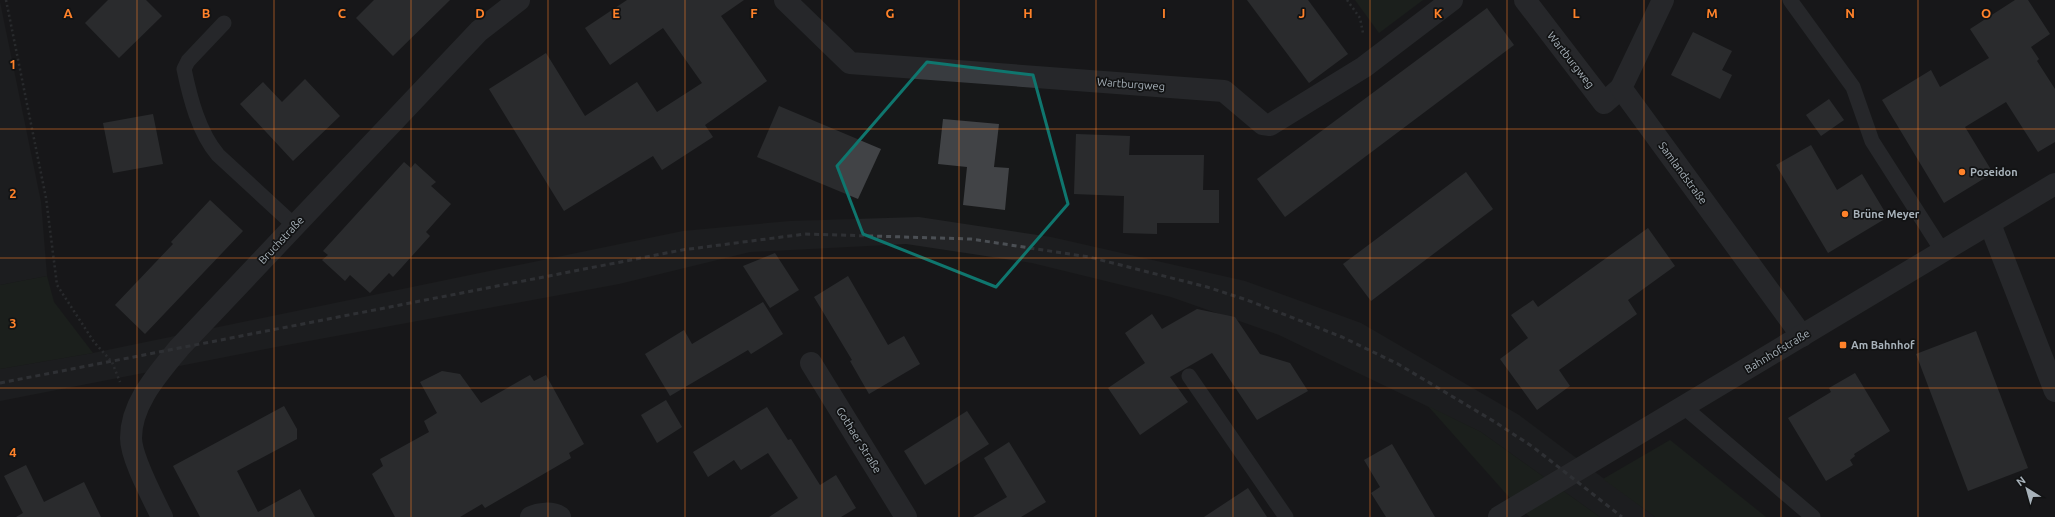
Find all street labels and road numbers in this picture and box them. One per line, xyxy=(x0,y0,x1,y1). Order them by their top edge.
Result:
street label: Wartburgweg xyxy=(1545,29,1597,91)
street label: Wartburgweg xyxy=(1097,76,1165,92)
street label: Samlandstraße xyxy=(1656,140,1710,206)
street label: Bruchstraße xyxy=(256,214,306,266)
street label: Bahnhofstraße xyxy=(1742,327,1812,375)
street label: Gothaer Straße xyxy=(834,405,884,475)

